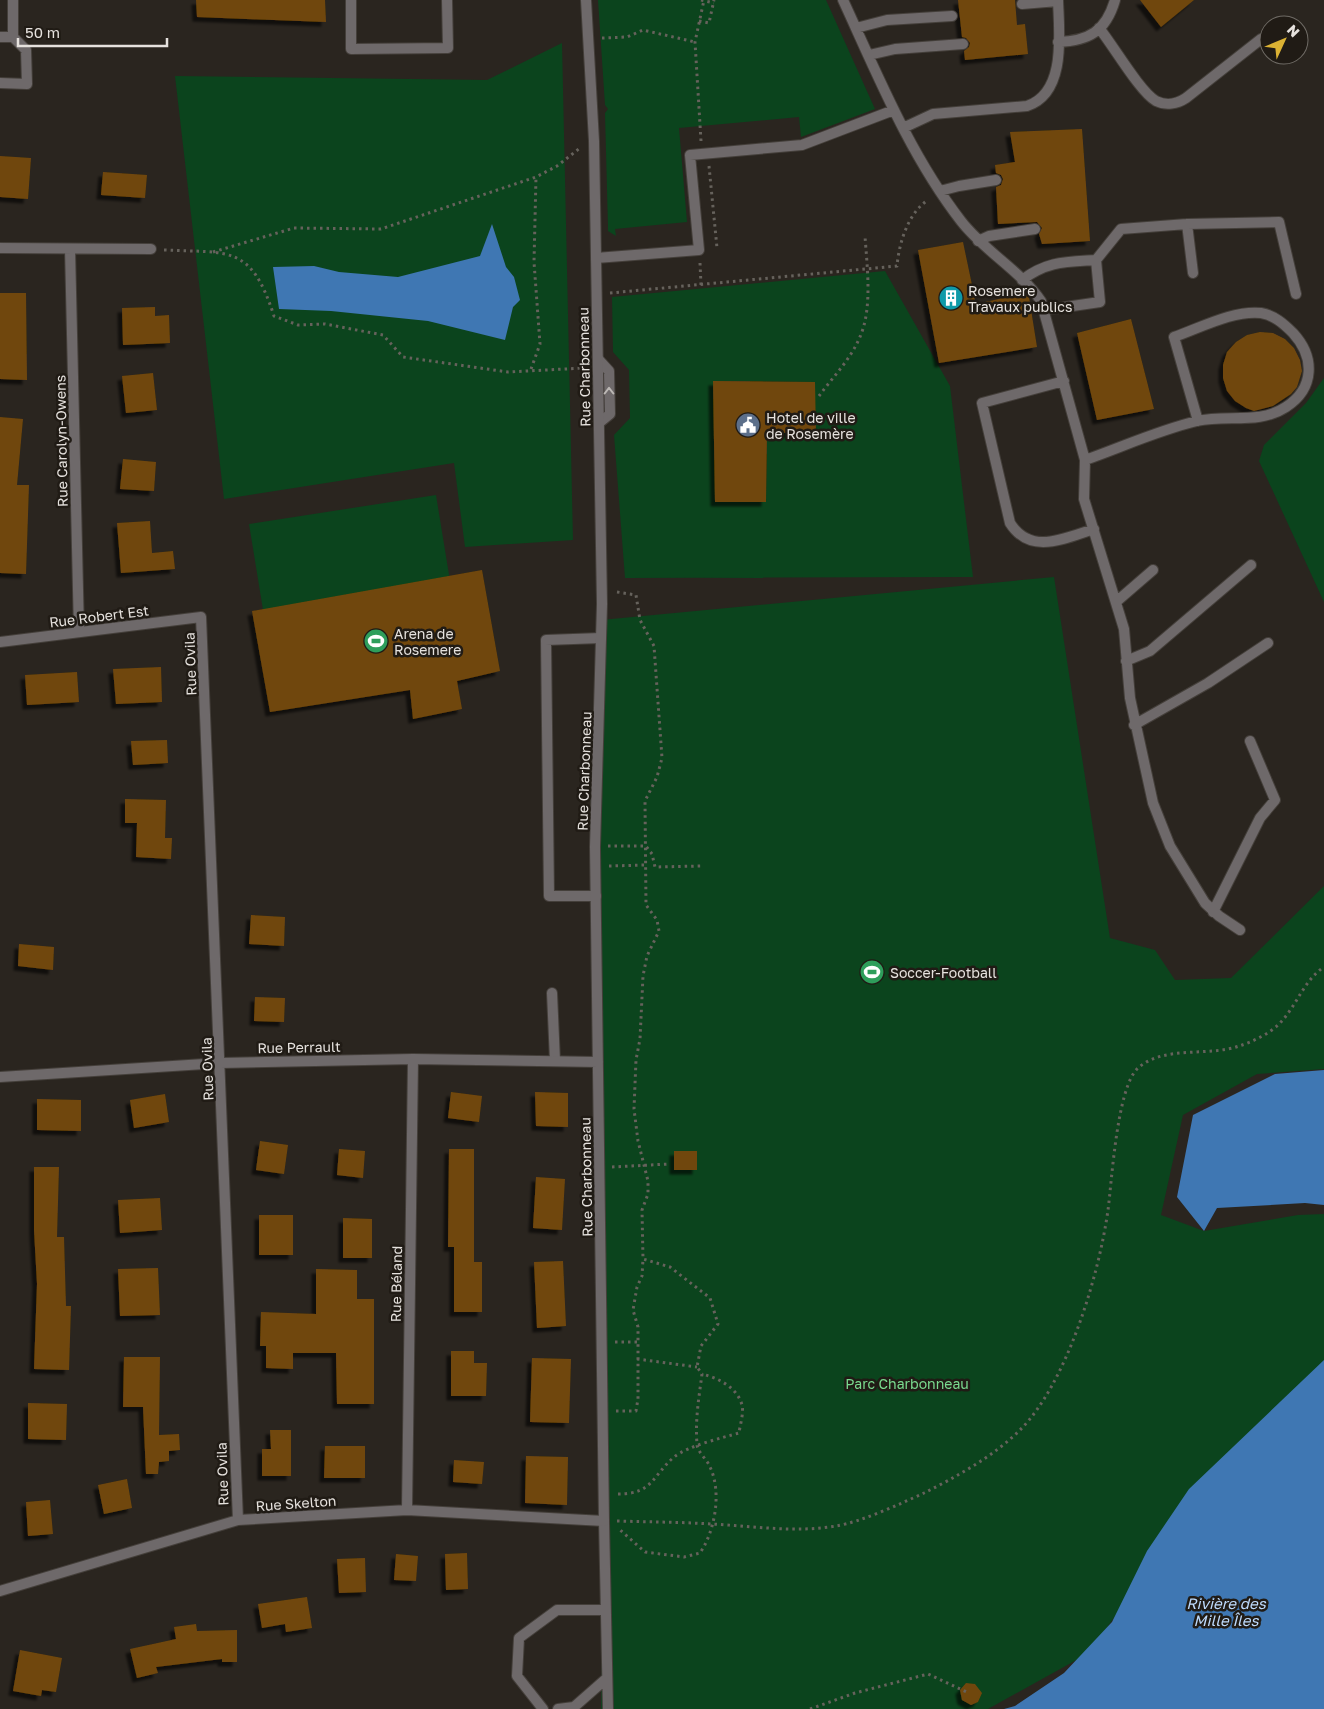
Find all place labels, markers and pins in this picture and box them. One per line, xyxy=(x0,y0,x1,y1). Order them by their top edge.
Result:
place label: Rosemere Travaux publics xyxy=(968,282,1072,315)
building icon: Rosemere Travaux publics xyxy=(938,285,964,311)
place label: Hotel de ville de Rosemère xyxy=(766,409,856,442)
public building icon: Hotel de ville de Rosemère xyxy=(735,412,761,438)
place label: Arena de Rosemere xyxy=(394,625,461,658)
sports icon: Arena de Rosemere xyxy=(363,628,389,654)
sports icon: Soccer-Football xyxy=(859,959,885,985)
place label: Soccer-Football xyxy=(890,964,997,981)

